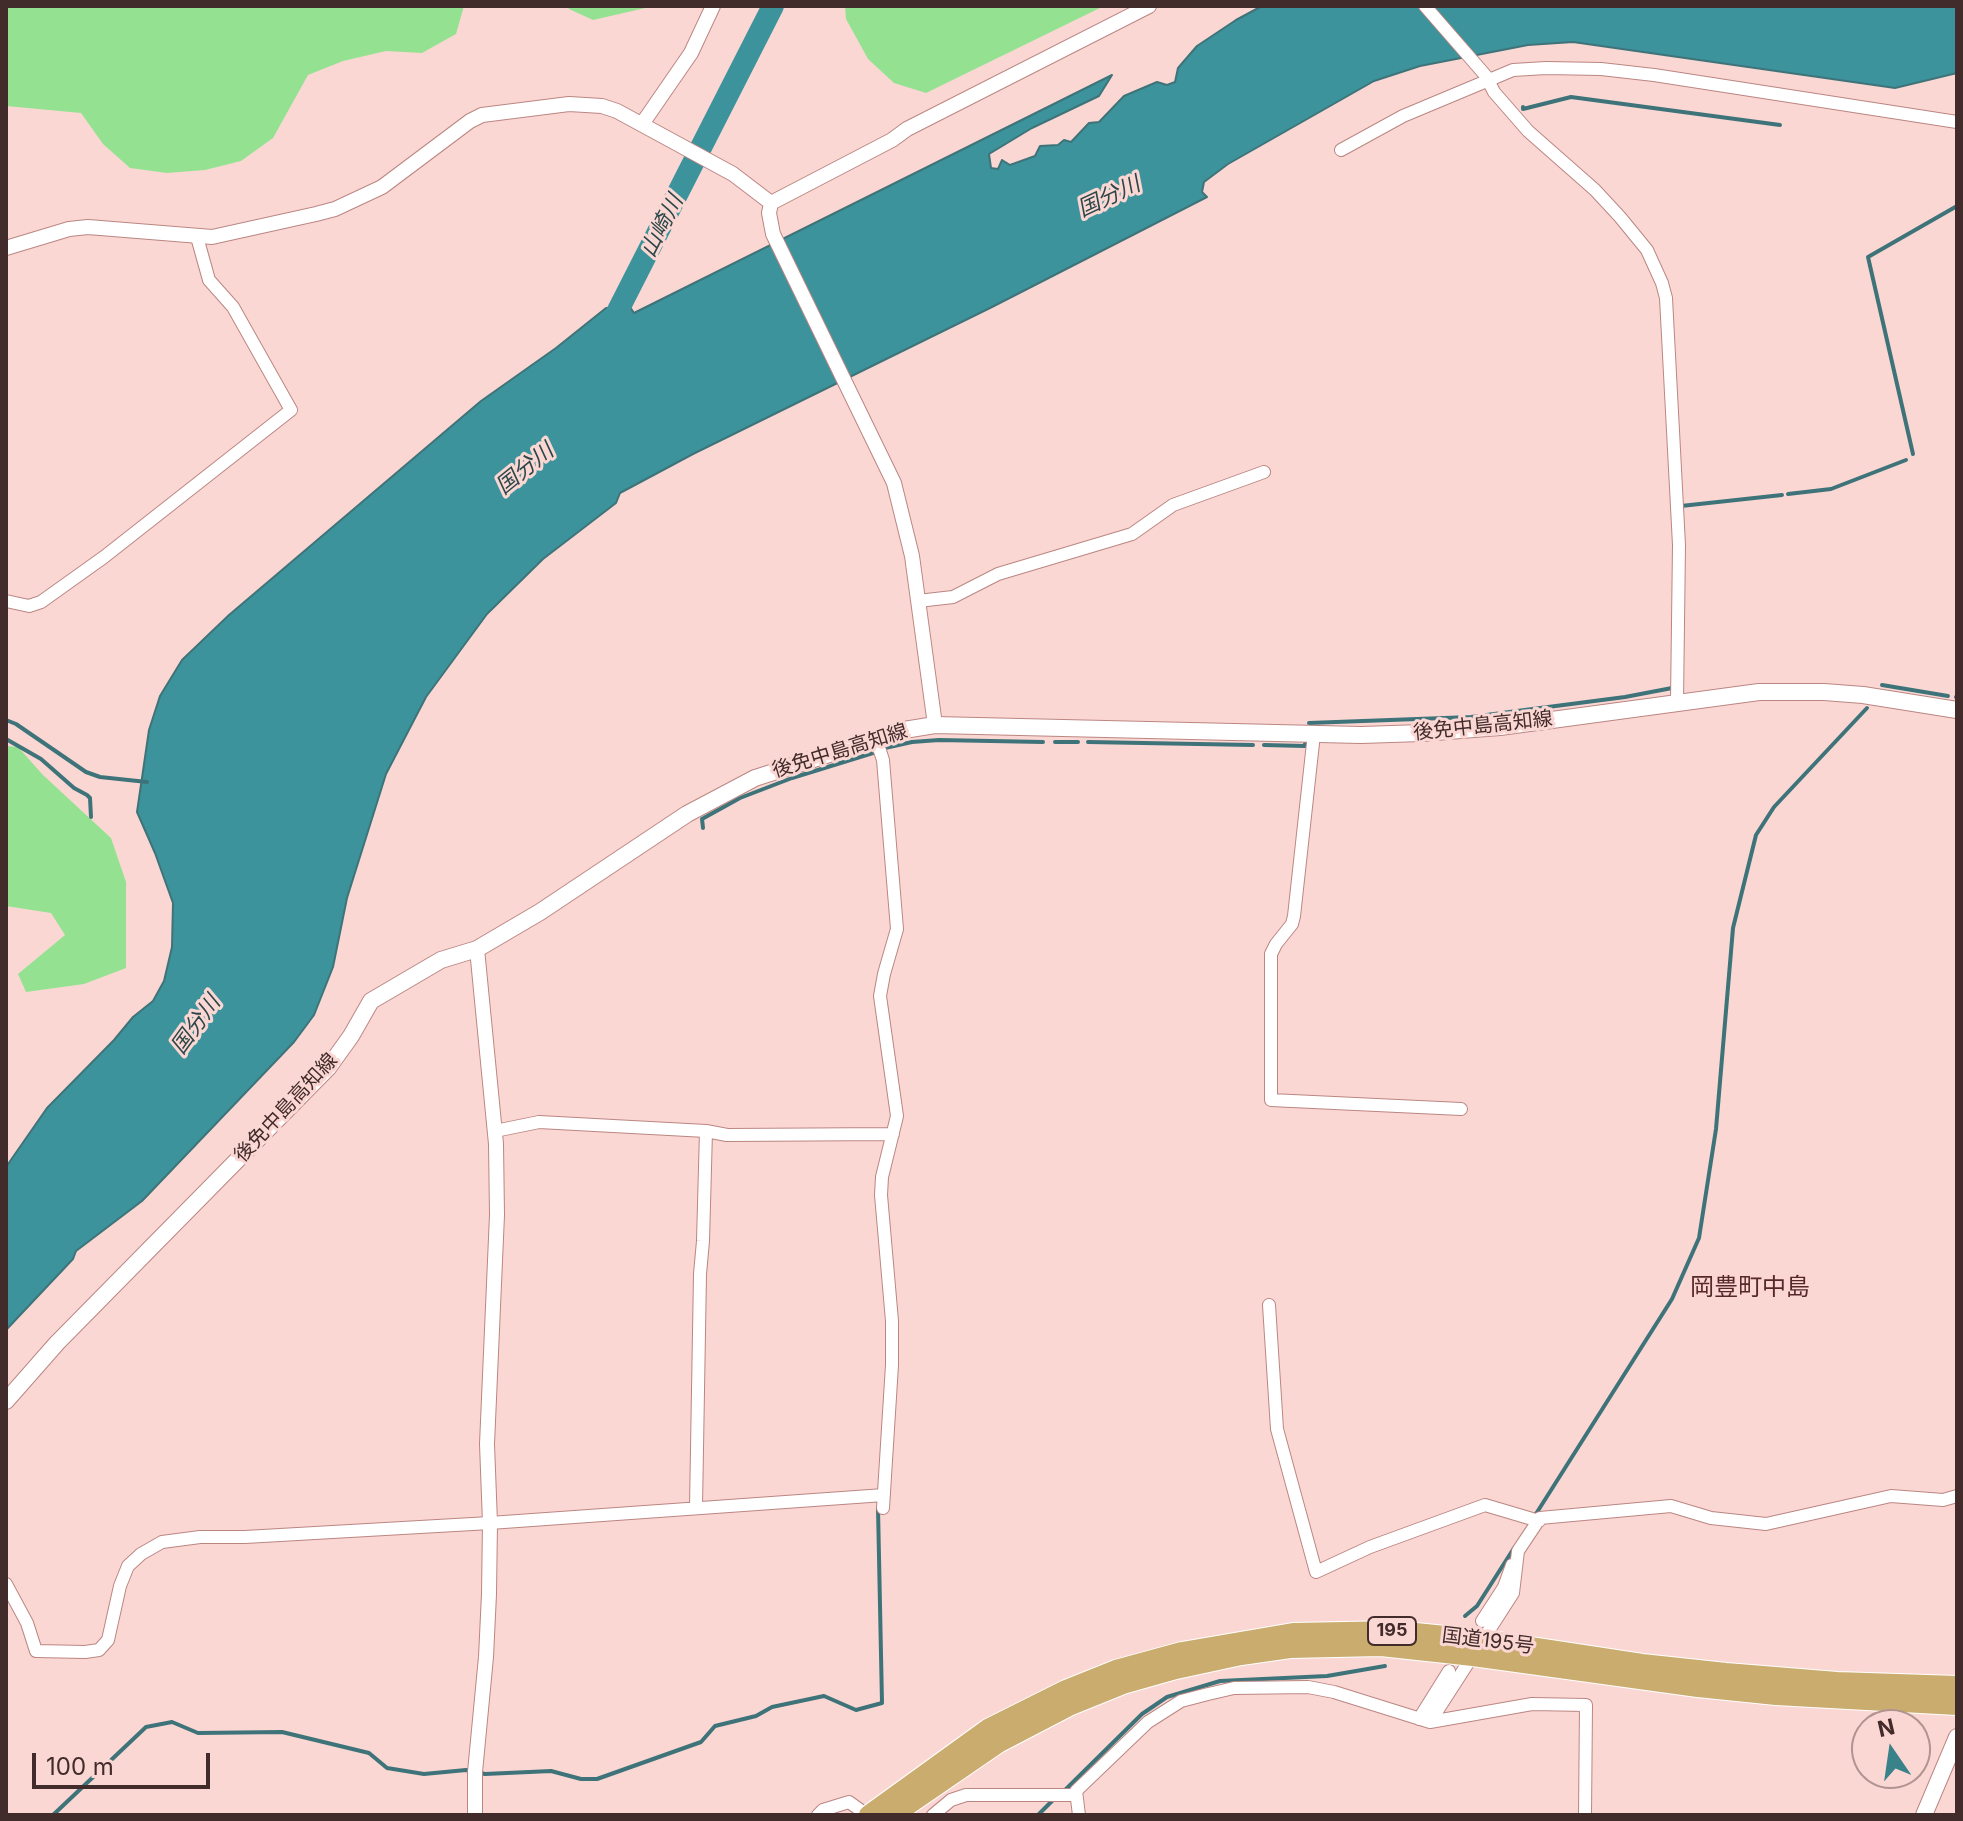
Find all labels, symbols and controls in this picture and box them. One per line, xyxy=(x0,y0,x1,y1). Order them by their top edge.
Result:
water label: 国分川 xyxy=(1074,171,1144,223)
water label: 山崎川 xyxy=(635,191,689,261)
water label: 国分川 xyxy=(491,438,559,500)
street label: 後免中島高知線 xyxy=(1412,707,1554,745)
street label: 後免中島高知線 xyxy=(770,719,910,783)
water label: 国分川 xyxy=(166,991,226,1059)
street label: 後免中島高知線 xyxy=(229,1049,343,1167)
district label: 岡豊町中島 xyxy=(1690,1274,1810,1302)
road number: 195 xyxy=(1368,1617,1416,1645)
street label: 国道195号 xyxy=(1441,1623,1535,1659)
north arrow xyxy=(1851,1709,1931,1789)
text: N xyxy=(1875,1713,1897,1742)
scale bar xyxy=(36,1737,214,1787)
text: 100 m xyxy=(46,1752,114,1781)

